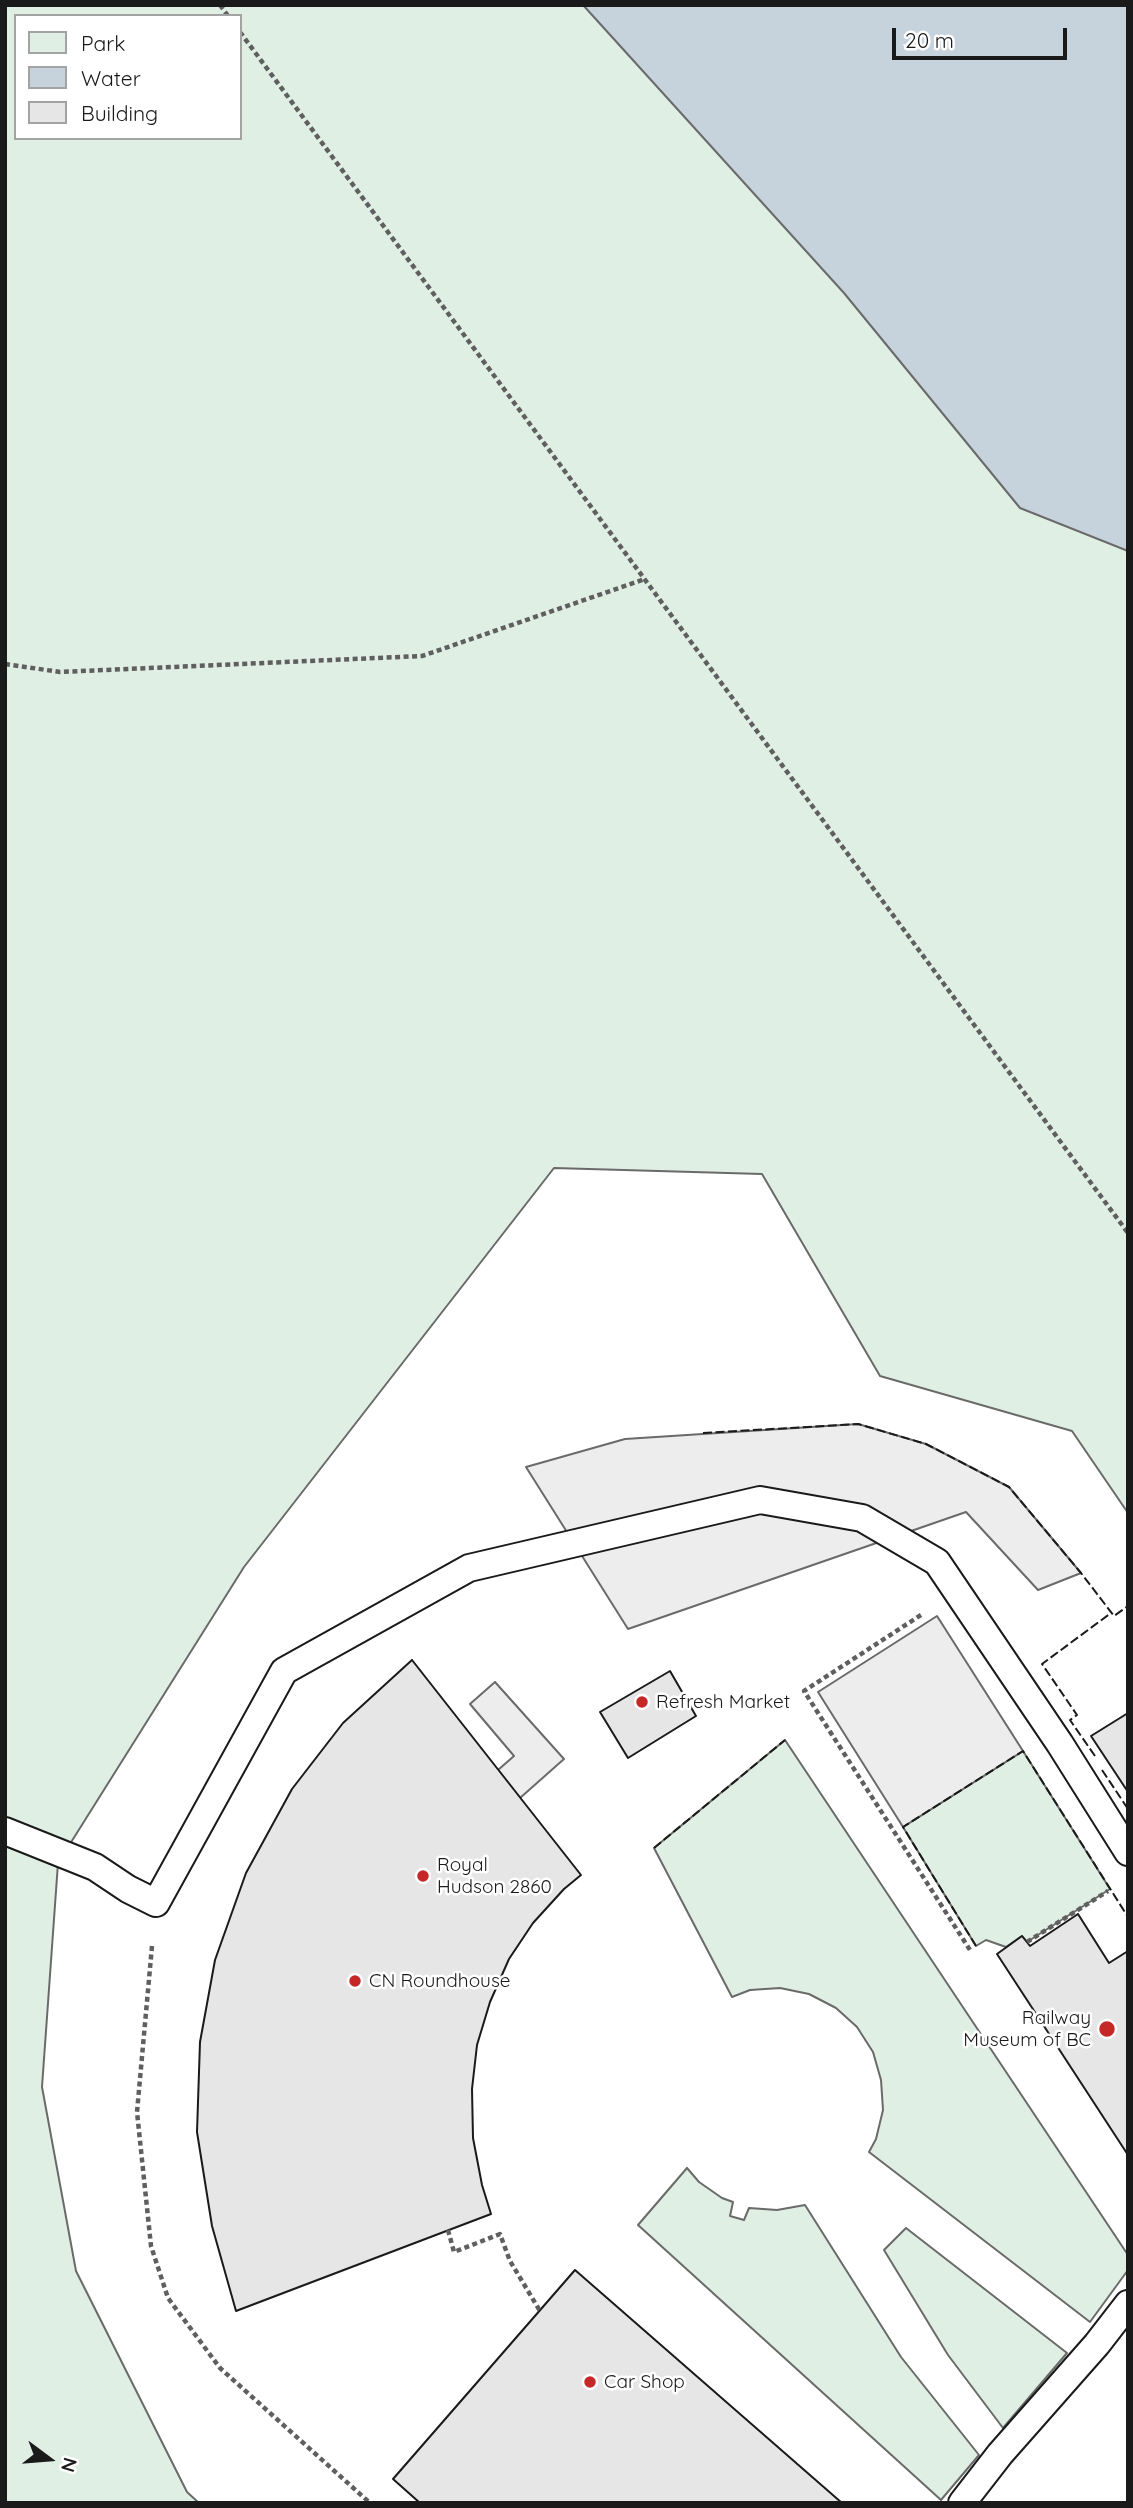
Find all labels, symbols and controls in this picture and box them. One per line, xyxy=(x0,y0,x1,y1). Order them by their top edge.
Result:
legend xyxy=(14,14,242,140)
scale bar xyxy=(895,14,1070,58)
text: 20 m xyxy=(905,27,954,53)
text: Park xyxy=(81,30,125,56)
text: Water xyxy=(81,65,141,91)
text: Building xyxy=(81,100,158,126)
place label: Refresh Market xyxy=(656,1691,790,1713)
marker: Refresh Market xyxy=(634,1694,650,1710)
place label: Royal Hudson 2860 xyxy=(437,1854,552,1898)
marker: Royal Hudson 2860 xyxy=(415,1868,431,1884)
place label: CN Roundhouse xyxy=(369,1970,511,1992)
marker: CN Roundhouse xyxy=(347,1973,363,1989)
place label: Railway Museum of BC xyxy=(963,2007,1091,2051)
marker: Railway Museum of BC xyxy=(1097,2019,1117,2039)
place label: Car Shop xyxy=(604,2371,685,2393)
marker: Car Shop xyxy=(582,2374,598,2390)
north arrow xyxy=(14,2424,84,2494)
text: N xyxy=(56,2455,83,2475)

